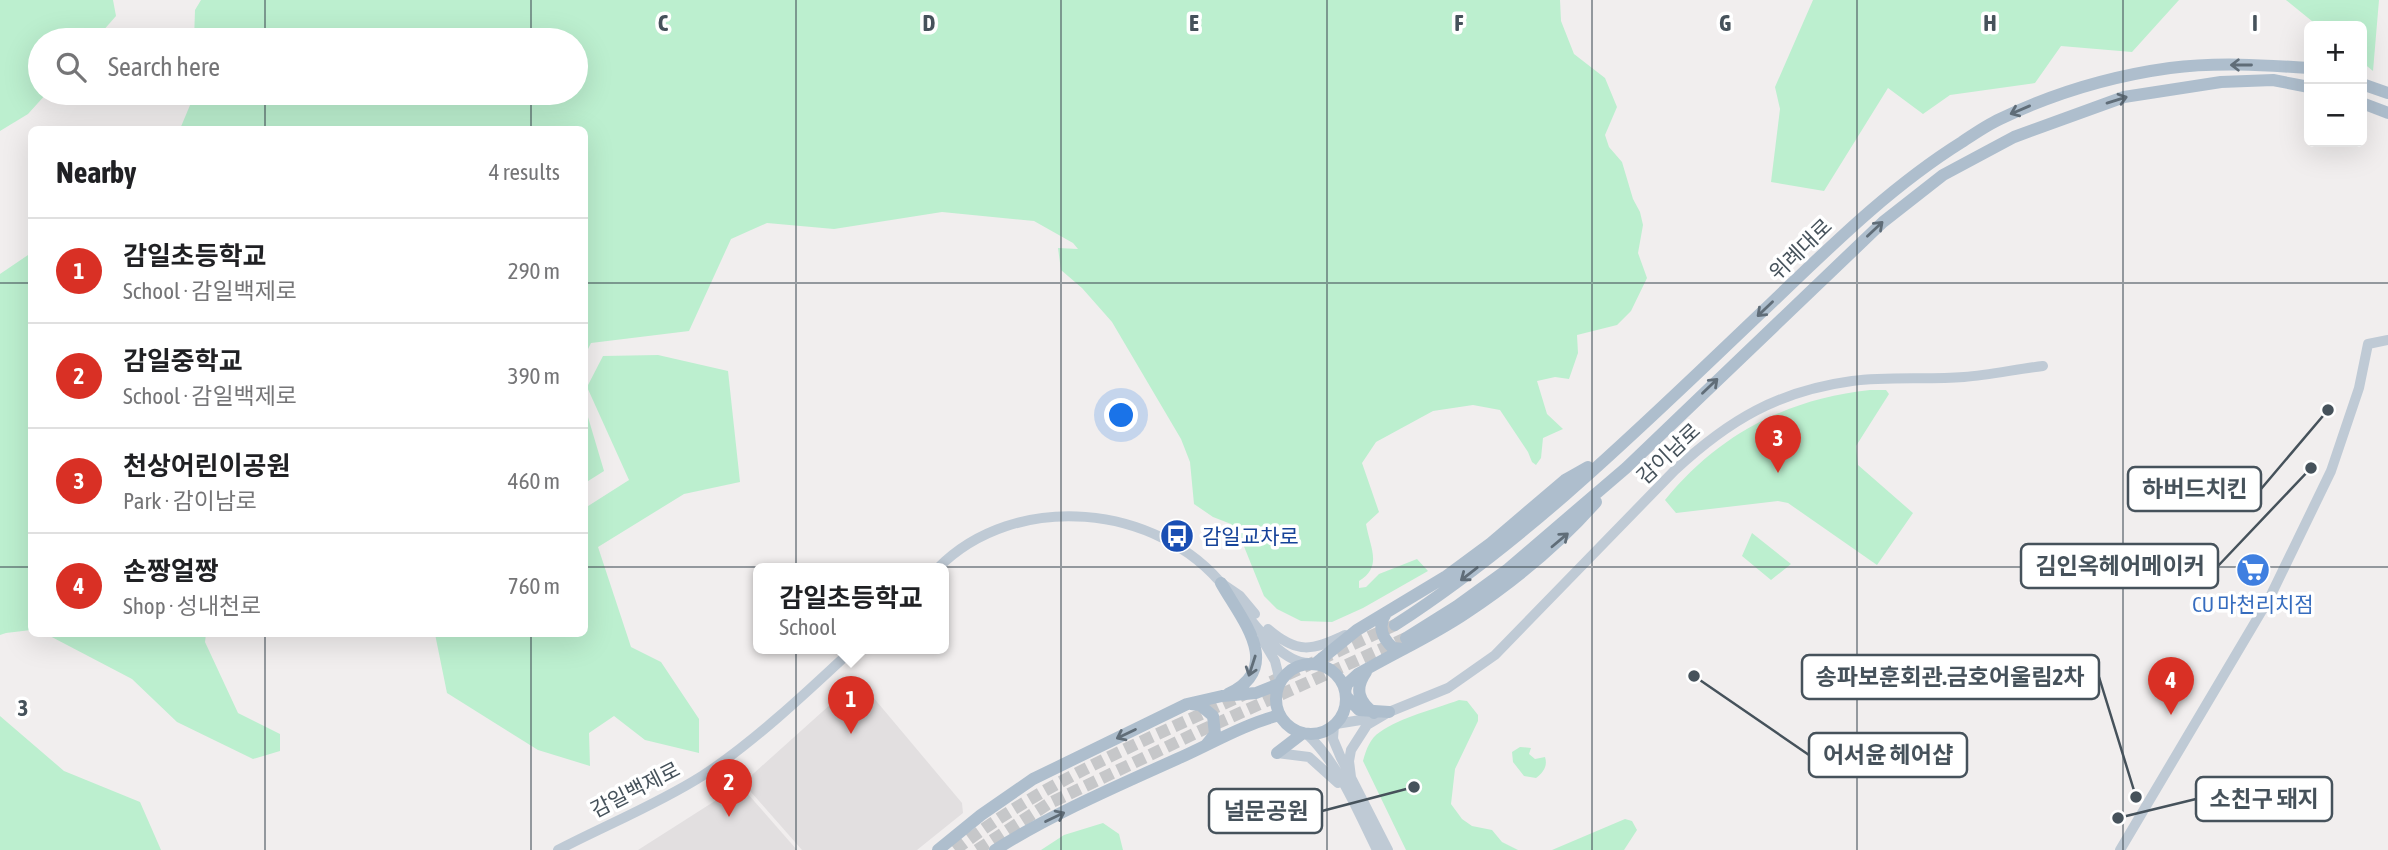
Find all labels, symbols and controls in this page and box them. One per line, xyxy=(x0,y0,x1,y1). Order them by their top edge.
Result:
text: C xyxy=(658,10,669,36)
text: D xyxy=(923,10,936,36)
text: E xyxy=(1189,10,1199,36)
text: F xyxy=(1454,10,1464,36)
text: G xyxy=(1719,10,1731,36)
text: H xyxy=(1983,10,1997,36)
text: I xyxy=(2252,10,2258,36)
map controls xyxy=(2304,21,2367,147)
button: + xyxy=(2304,21,2367,84)
search box xyxy=(28,28,588,105)
icon: search xyxy=(52,48,90,86)
text: Search here xyxy=(108,52,220,82)
one-way arrow xyxy=(2230,58,2253,72)
button: − xyxy=(2304,84,2367,147)
one-way arrow xyxy=(2106,93,2128,106)
one-way arrow xyxy=(2010,105,2031,118)
text: Nearby xyxy=(56,155,136,189)
text: 4 results xyxy=(489,159,560,185)
street label: 위례대로 xyxy=(1764,214,1836,284)
one-way arrow xyxy=(1866,221,1883,238)
text: 감일초등학교 xyxy=(123,241,267,271)
text: 1 xyxy=(74,258,84,284)
text: 290 m xyxy=(508,258,560,284)
text: School · 감일백제로 xyxy=(123,278,297,304)
one-way arrow xyxy=(1757,301,1774,318)
text: 감일중학교 xyxy=(123,346,243,376)
text: 2 xyxy=(74,363,84,389)
text: 390 m xyxy=(508,363,560,389)
one-way arrow xyxy=(1702,378,1719,395)
text: School · 감일백제로 xyxy=(123,383,297,409)
your location xyxy=(1104,398,1138,432)
pin: 3 xyxy=(1755,415,1801,473)
street label: 감이남로 xyxy=(1632,418,1704,488)
text: 천상어린이공원 xyxy=(123,451,290,481)
callout: 하버드치킨 xyxy=(2128,467,2261,511)
text: 3 xyxy=(74,468,84,494)
text: 460 m xyxy=(508,468,560,494)
text: 하버드치킨 xyxy=(2142,476,2248,502)
text: Park · 감이남로 xyxy=(123,488,257,514)
bus stop icon: 감일교차로 xyxy=(1158,517,1196,555)
place label: 감일교차로 xyxy=(1202,524,1299,548)
one-way arrow xyxy=(1550,532,1568,548)
callout: 김인옥헤어메이커 xyxy=(2021,544,2218,588)
supermarket icon: CU 마천리치점 xyxy=(2234,551,2272,589)
text: 김인옥헤어메이커 xyxy=(2035,553,2205,579)
text: 손짱얼짱 xyxy=(123,556,219,586)
popup xyxy=(753,563,949,654)
one-way arrow xyxy=(1461,567,1479,582)
text: 4 xyxy=(74,573,84,599)
text: 760 m xyxy=(508,573,560,599)
text: 감일초등학교 xyxy=(779,583,923,613)
place label: CU 마천리치점 xyxy=(2192,592,2314,616)
text: Shop · 성내천로 xyxy=(123,593,261,619)
text: School xyxy=(779,614,836,640)
one-way arrow xyxy=(1245,655,1258,677)
callout: 송파보훈회관.금호어울림2차 xyxy=(1802,655,2099,699)
pin: 4 xyxy=(2148,657,2194,715)
text: 송파보훈회관.금호어울림2차 xyxy=(1816,664,2084,690)
pin: 1 xyxy=(828,676,874,734)
text: 3 xyxy=(18,695,28,721)
one-way arrow xyxy=(1116,727,1137,741)
callout: 어서윤 헤어샵 xyxy=(1809,733,1967,777)
text: 어서윤 헤어샵 xyxy=(1823,742,1953,768)
street label: 감일백제로 xyxy=(587,756,683,822)
pin: 2 xyxy=(706,759,752,817)
callout: 소친구 돼지 xyxy=(2196,777,2332,821)
text: 소친구 돼지 xyxy=(2210,786,2318,812)
callout: 널문공원 xyxy=(1209,789,1322,833)
text: 널문공원 xyxy=(1224,798,1308,824)
one-way arrow xyxy=(1044,810,1065,823)

